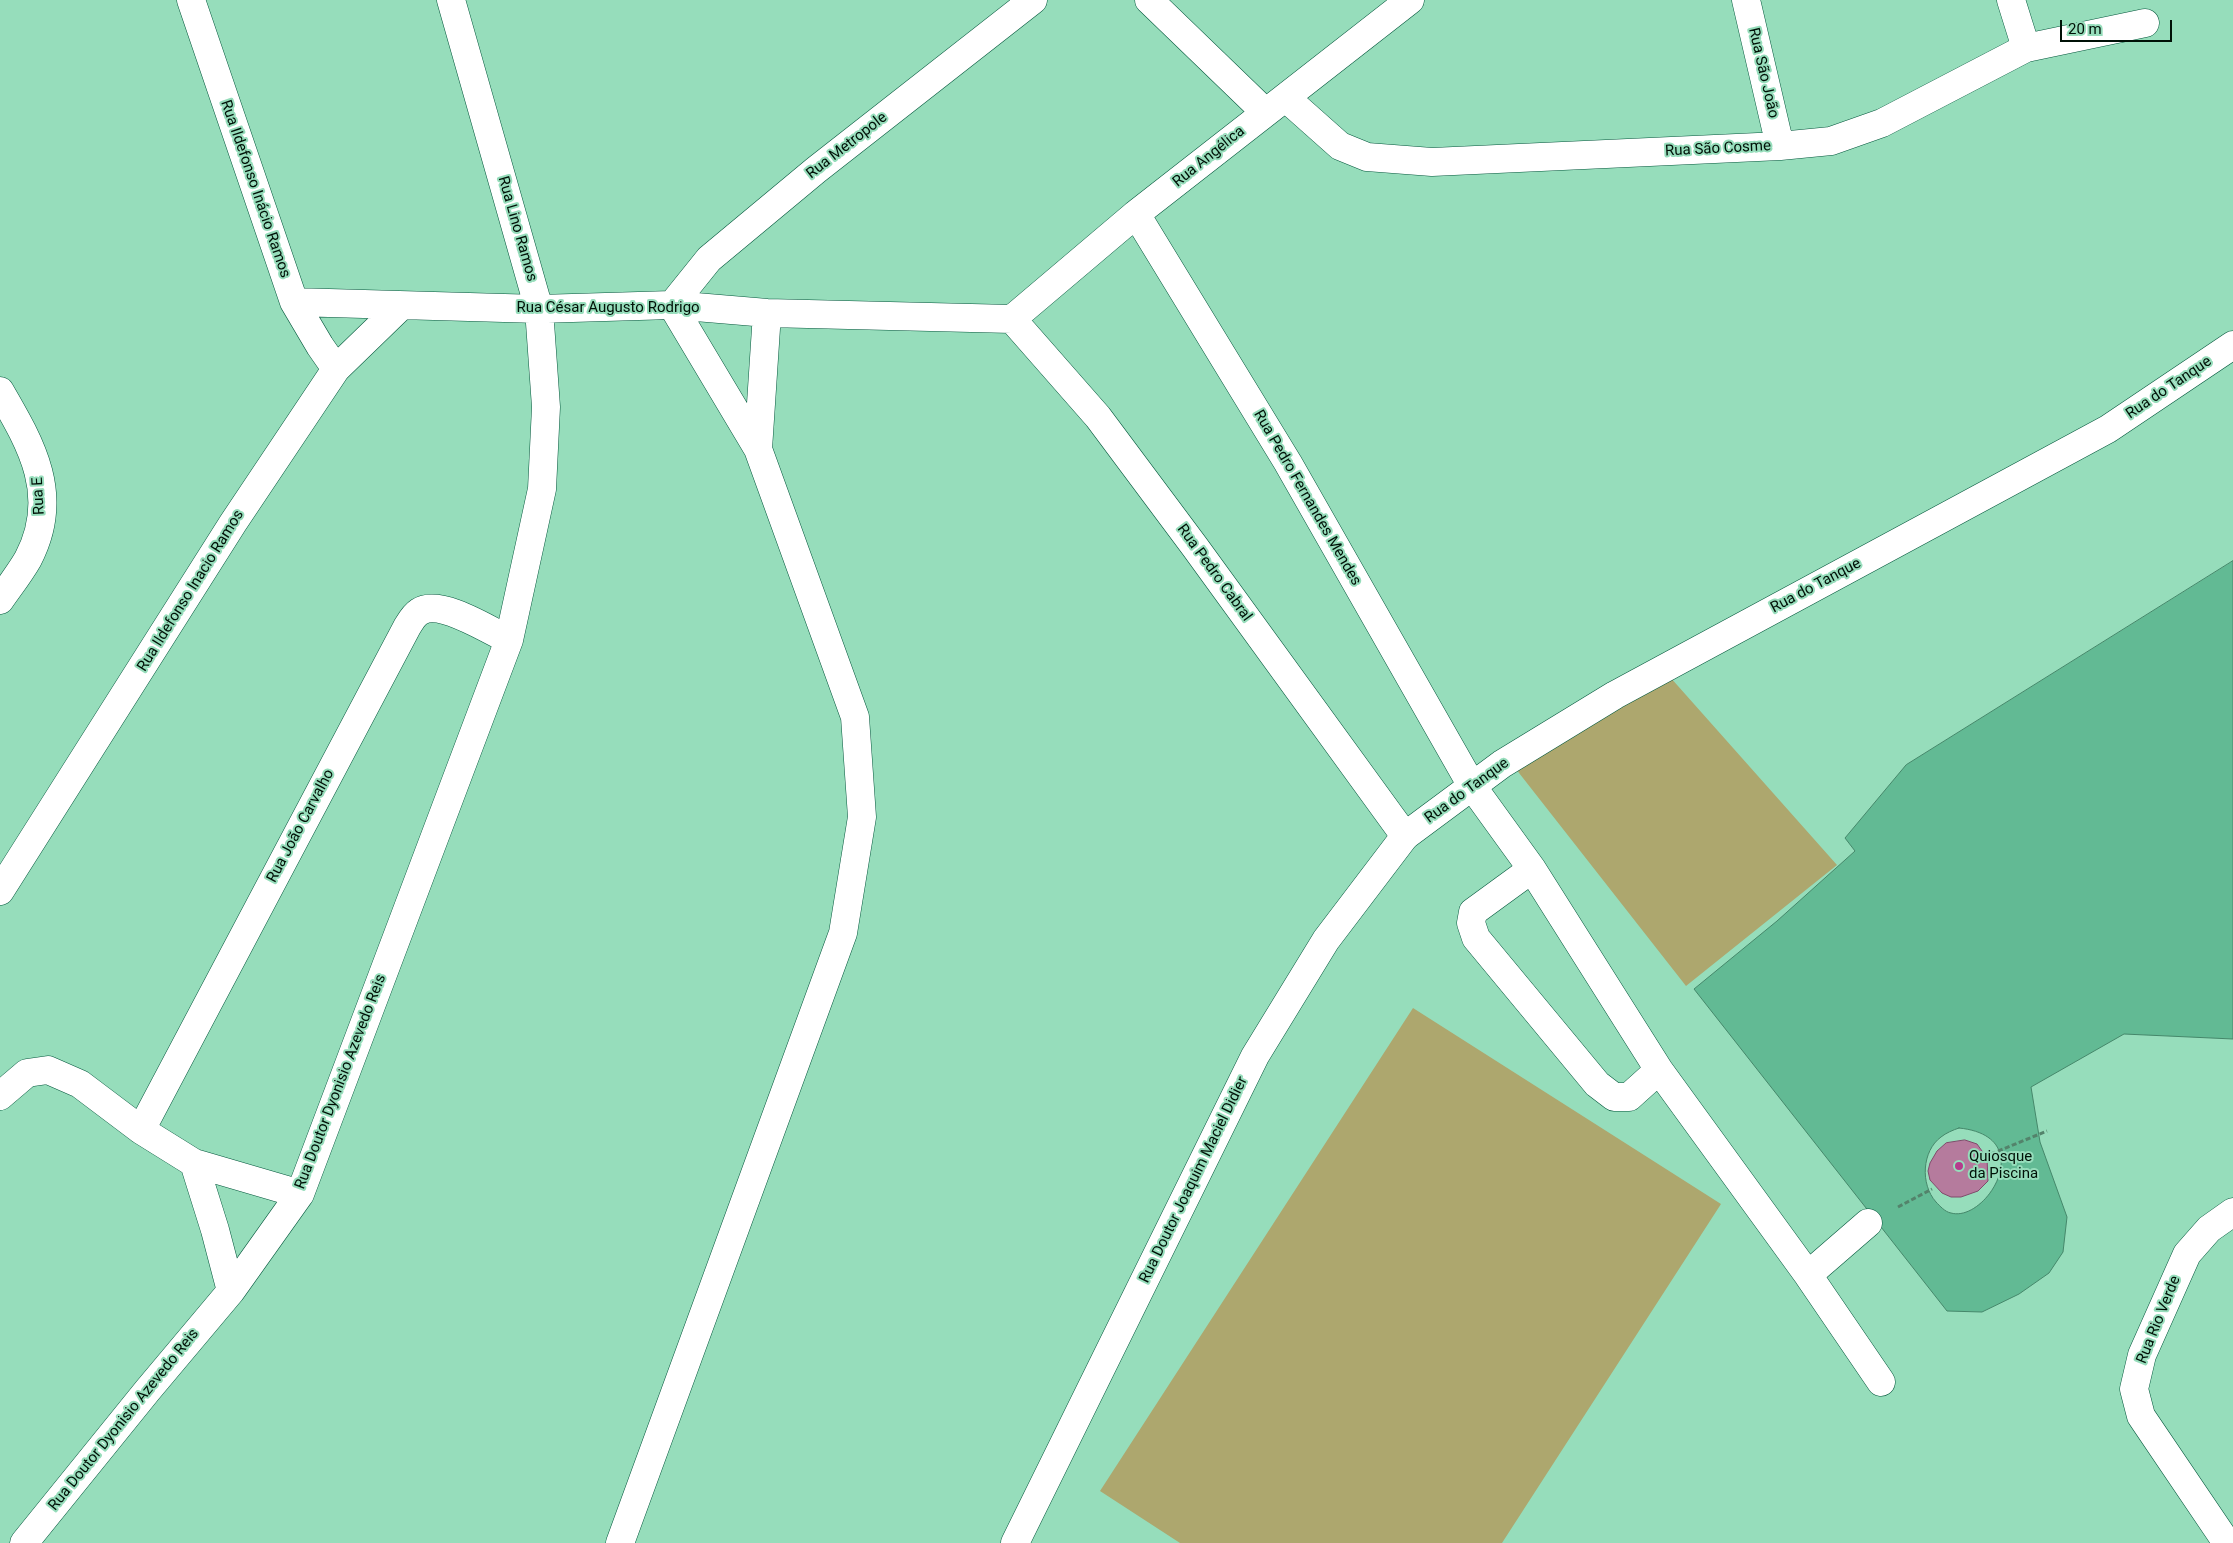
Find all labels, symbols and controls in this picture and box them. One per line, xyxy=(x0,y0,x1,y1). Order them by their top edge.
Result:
scale bar xyxy=(2063,10,2176,42)
text: 20 m xyxy=(2068,20,2102,38)
street label: Rua São João xyxy=(1744,26,1782,120)
street label: Rua Ildefonso Inácio Ramos xyxy=(216,98,294,280)
street label: Rua Metropole xyxy=(803,109,891,183)
street label: Rua Angélica xyxy=(1169,123,1249,191)
street label: Rua São Cosme xyxy=(1665,137,1771,161)
street label: Rua Lino Ramos xyxy=(493,174,541,284)
street label: Rua César Augusto Rodrigo xyxy=(516,299,700,317)
street label: Rua do Tanque xyxy=(2123,353,2215,423)
street label: Rua Pedro Fernandes Mendes xyxy=(1249,407,1365,589)
street label: Rua E xyxy=(29,477,49,515)
street label: Rua Ildefonso Inacio Ramos xyxy=(134,507,248,675)
street label: Rua Pedro Cabral xyxy=(1173,521,1255,625)
street label: Rua do Tanque xyxy=(1768,555,1864,617)
street label: Rua do Tanque xyxy=(1421,754,1513,828)
street label: Rua João Carvalho xyxy=(264,766,338,886)
street label: Rua Doutor Dyonisio Azevedo Reis xyxy=(292,972,390,1192)
street label: Rua Doutor Joaquim Maciel Didier xyxy=(1136,1074,1252,1286)
place label: Quiosque da Piscina xyxy=(1969,1148,2038,1183)
marker: Quiosque da Piscina xyxy=(1953,1160,1965,1172)
street label: Rua Rio Verde xyxy=(2133,1273,2185,1367)
street label: Rua Doutor Dyonisio Azevedo Reis xyxy=(45,1325,203,1515)

